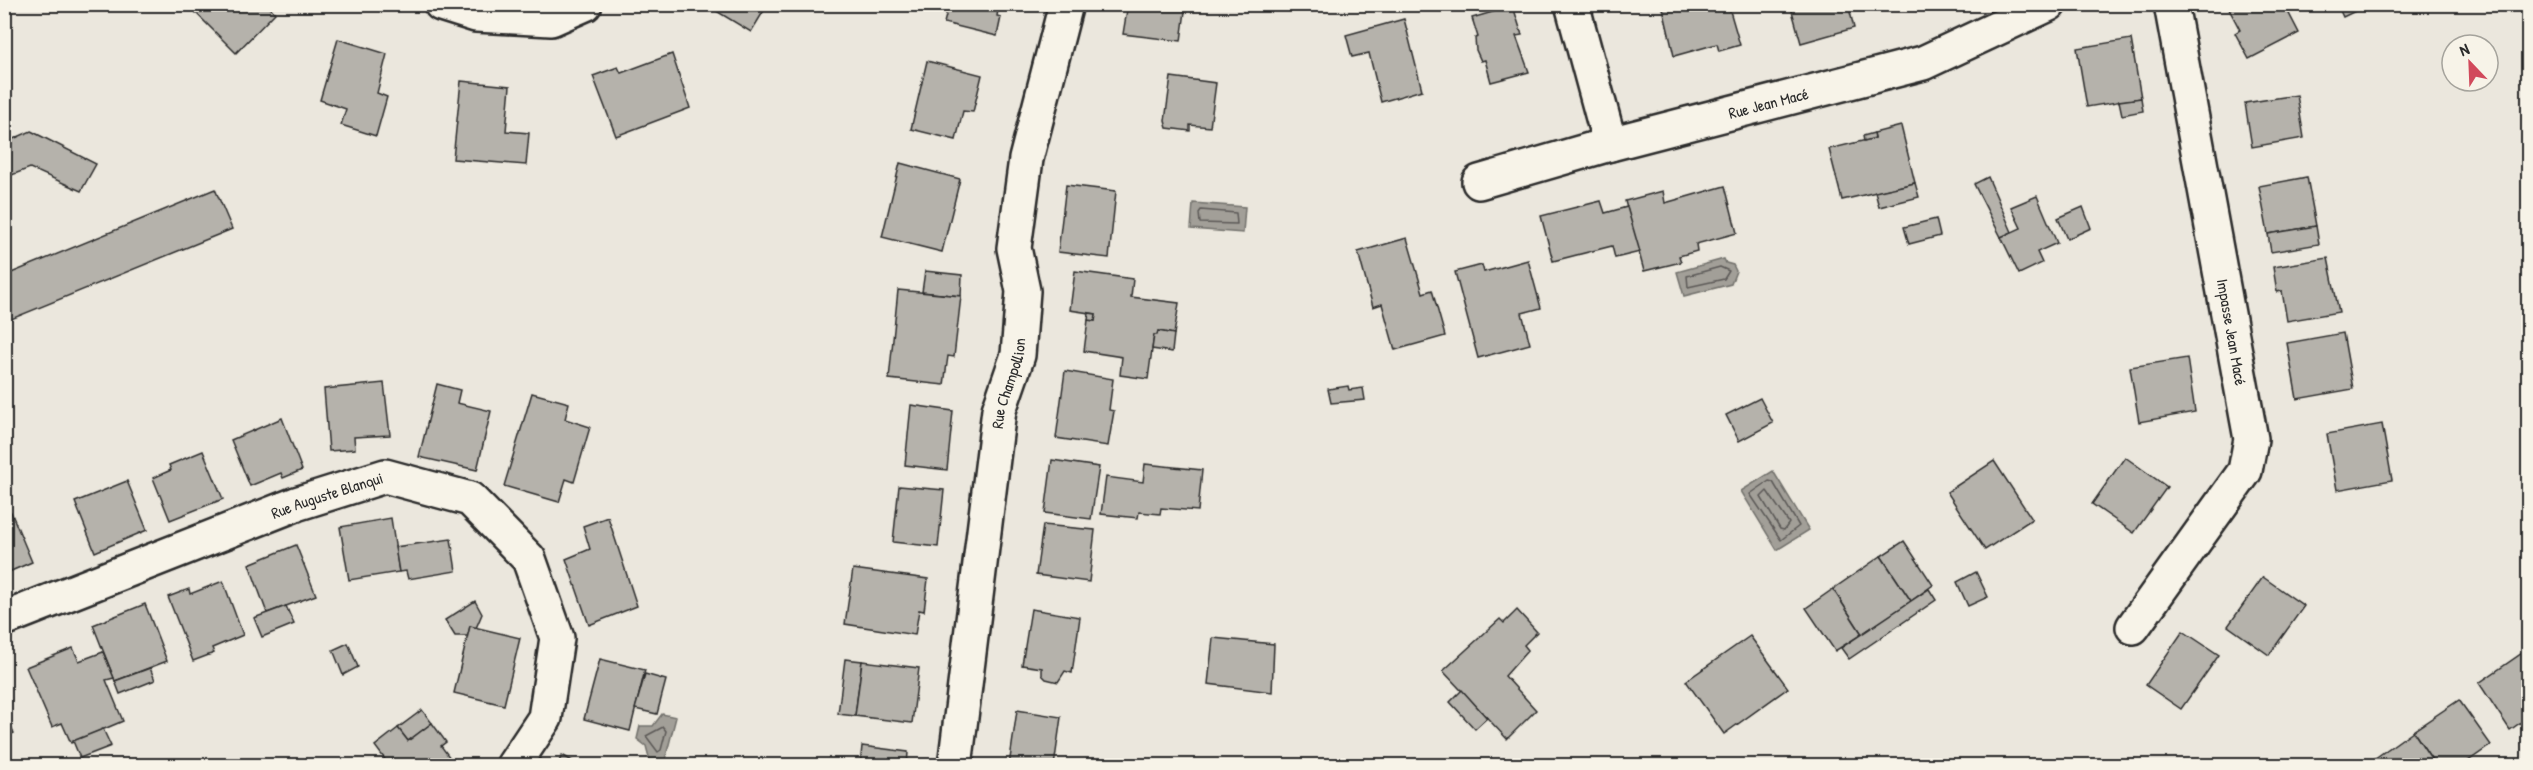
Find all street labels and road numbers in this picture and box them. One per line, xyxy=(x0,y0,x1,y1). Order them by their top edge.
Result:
street label: Rue Jean Macé xyxy=(1726,82,1811,124)
street label: Impasse Jean Macé xyxy=(2212,277,2252,388)
street label: Rue Champollion xyxy=(986,337,1030,430)
street label: Rue Auguste Blanqui xyxy=(268,466,386,524)

